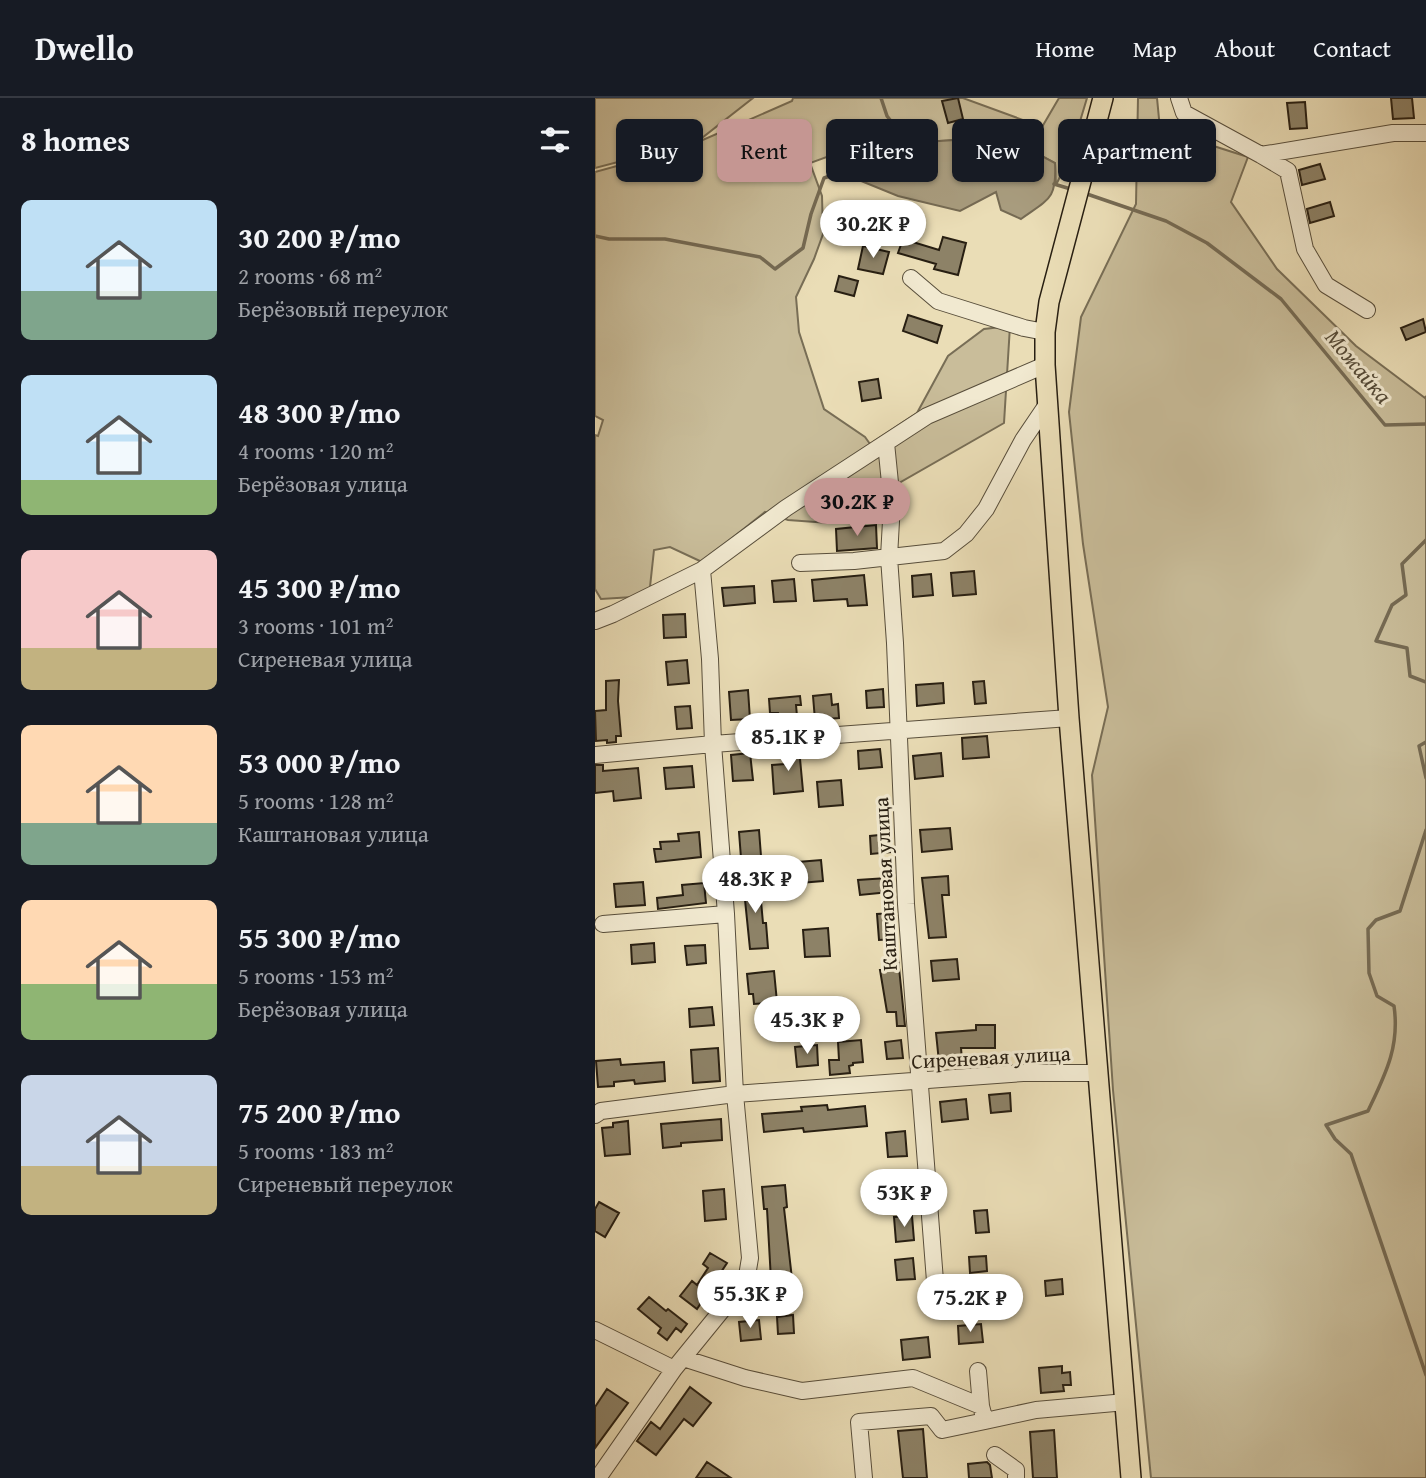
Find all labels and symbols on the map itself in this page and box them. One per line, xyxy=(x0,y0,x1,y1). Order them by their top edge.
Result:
pin: 30.2K ₽ xyxy=(808,200,938,260)
water label: Можайка xyxy=(1318,321,1400,411)
pin: 30.2K ₽ xyxy=(792,478,922,538)
pin: 85.1K ₽ xyxy=(723,714,853,773)
street label: Каштановая улица xyxy=(865,796,905,972)
pin: 48.3K ₽ xyxy=(690,856,820,915)
pin: 45.3K ₽ xyxy=(742,996,872,1056)
street label: Сиреневая улица xyxy=(911,1037,1071,1077)
pin: 53K ₽ xyxy=(855,1170,953,1229)
pin: 55.3K ₽ xyxy=(685,1270,815,1330)
pin: 75.2K ₽ xyxy=(905,1274,1035,1334)

